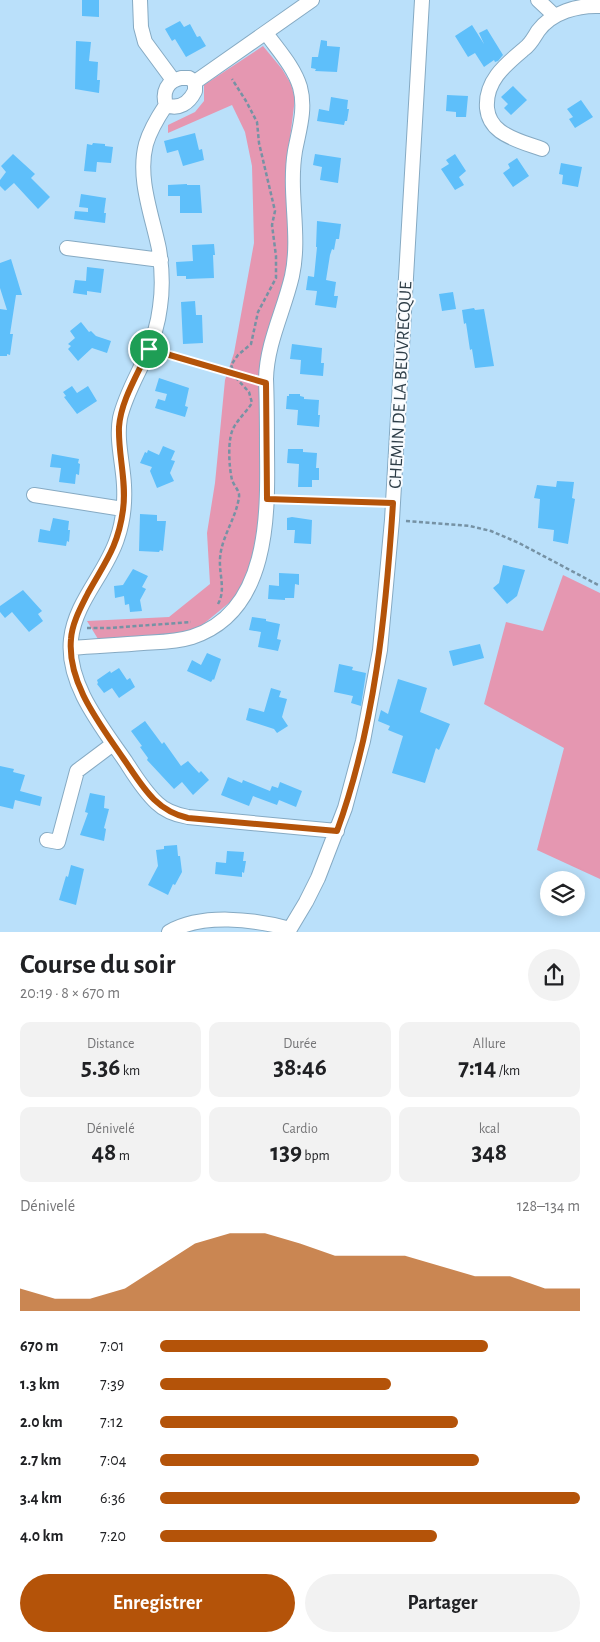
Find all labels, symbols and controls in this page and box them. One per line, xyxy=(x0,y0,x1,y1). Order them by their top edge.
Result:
street label: CHEMIN DE LA BEUVRECQUE xyxy=(387,281,415,489)
pin xyxy=(128,328,170,370)
icon: arrive xyxy=(135,335,163,363)
map controls xyxy=(540,871,585,916)
button: layers xyxy=(540,871,585,916)
button: share xyxy=(528,949,580,1001)
text: Course du soir xyxy=(20,951,175,979)
text: 20:19 · 8 × 670 m xyxy=(20,985,120,1001)
text: Distance xyxy=(87,1037,134,1051)
text: Durée xyxy=(283,1037,317,1051)
text: Allure xyxy=(473,1037,506,1051)
text: 5.36 xyxy=(81,1055,120,1080)
text: 38:46 xyxy=(273,1055,327,1080)
text: 7:14 xyxy=(458,1055,496,1080)
text: km xyxy=(120,1064,140,1078)
text: /km xyxy=(496,1064,520,1078)
text: Dénivelé xyxy=(87,1122,135,1136)
text: Cardio xyxy=(282,1122,318,1136)
text: kcal xyxy=(479,1122,500,1136)
text: 48 xyxy=(91,1140,116,1165)
text: 139 xyxy=(270,1140,302,1165)
text: 348 xyxy=(471,1140,507,1165)
text: m xyxy=(116,1149,130,1163)
text: bpm xyxy=(302,1149,330,1163)
text: Dénivelé xyxy=(20,1198,75,1214)
text: 128–134 m xyxy=(517,1198,580,1214)
text: 670 m xyxy=(20,1338,58,1354)
text: 7:01 xyxy=(100,1338,124,1354)
text: 1.3 km xyxy=(20,1376,60,1392)
text: 7:39 xyxy=(100,1376,124,1392)
text: 2.0 km xyxy=(20,1414,63,1430)
text: 7:12 xyxy=(100,1414,123,1430)
text: 2.7 km xyxy=(20,1452,61,1468)
text: 7:04 xyxy=(100,1452,126,1468)
text: 3.4 km xyxy=(20,1490,62,1506)
text: 6:36 xyxy=(100,1490,125,1506)
text: 4.0 km xyxy=(20,1528,63,1544)
text: 7:20 xyxy=(100,1528,126,1544)
button: Enregistrer xyxy=(20,1574,295,1632)
button: Partager xyxy=(305,1574,580,1632)

